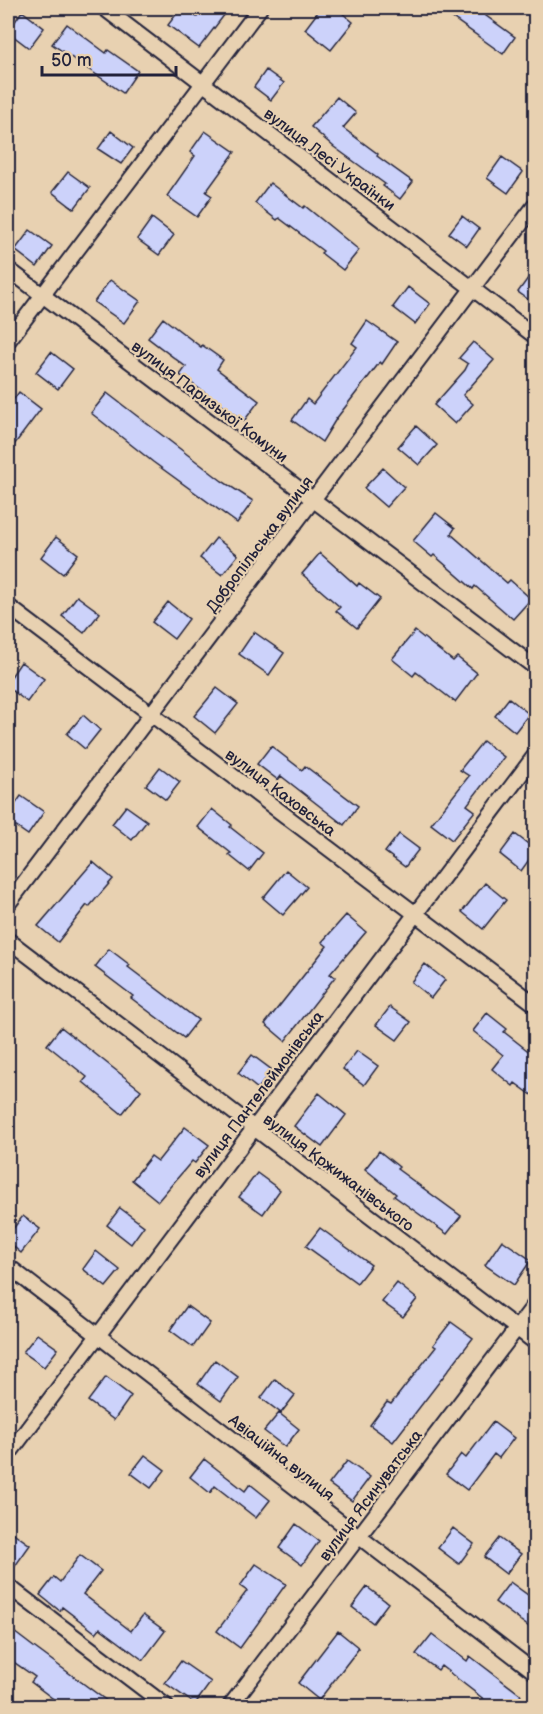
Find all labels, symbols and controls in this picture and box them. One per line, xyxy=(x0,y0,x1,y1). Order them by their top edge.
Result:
scale bar xyxy=(42,39,176,77)
text: 50 m xyxy=(51,50,92,71)
street label: вулиця Лесі Українки xyxy=(260,105,398,216)
street label: вулиця Паризької Комуни xyxy=(127,337,291,467)
street label: Добропільська вулиця xyxy=(203,473,318,617)
street label: вулиця Каховська xyxy=(221,745,340,841)
street label: вулиця Пантелеймонівська xyxy=(190,1007,329,1182)
street label: вулиця Кржижанівського xyxy=(259,1110,417,1236)
street label: Авіаційна вулиця xyxy=(224,1410,338,1505)
street label: вулиця Ясинуватська xyxy=(316,1426,427,1565)

